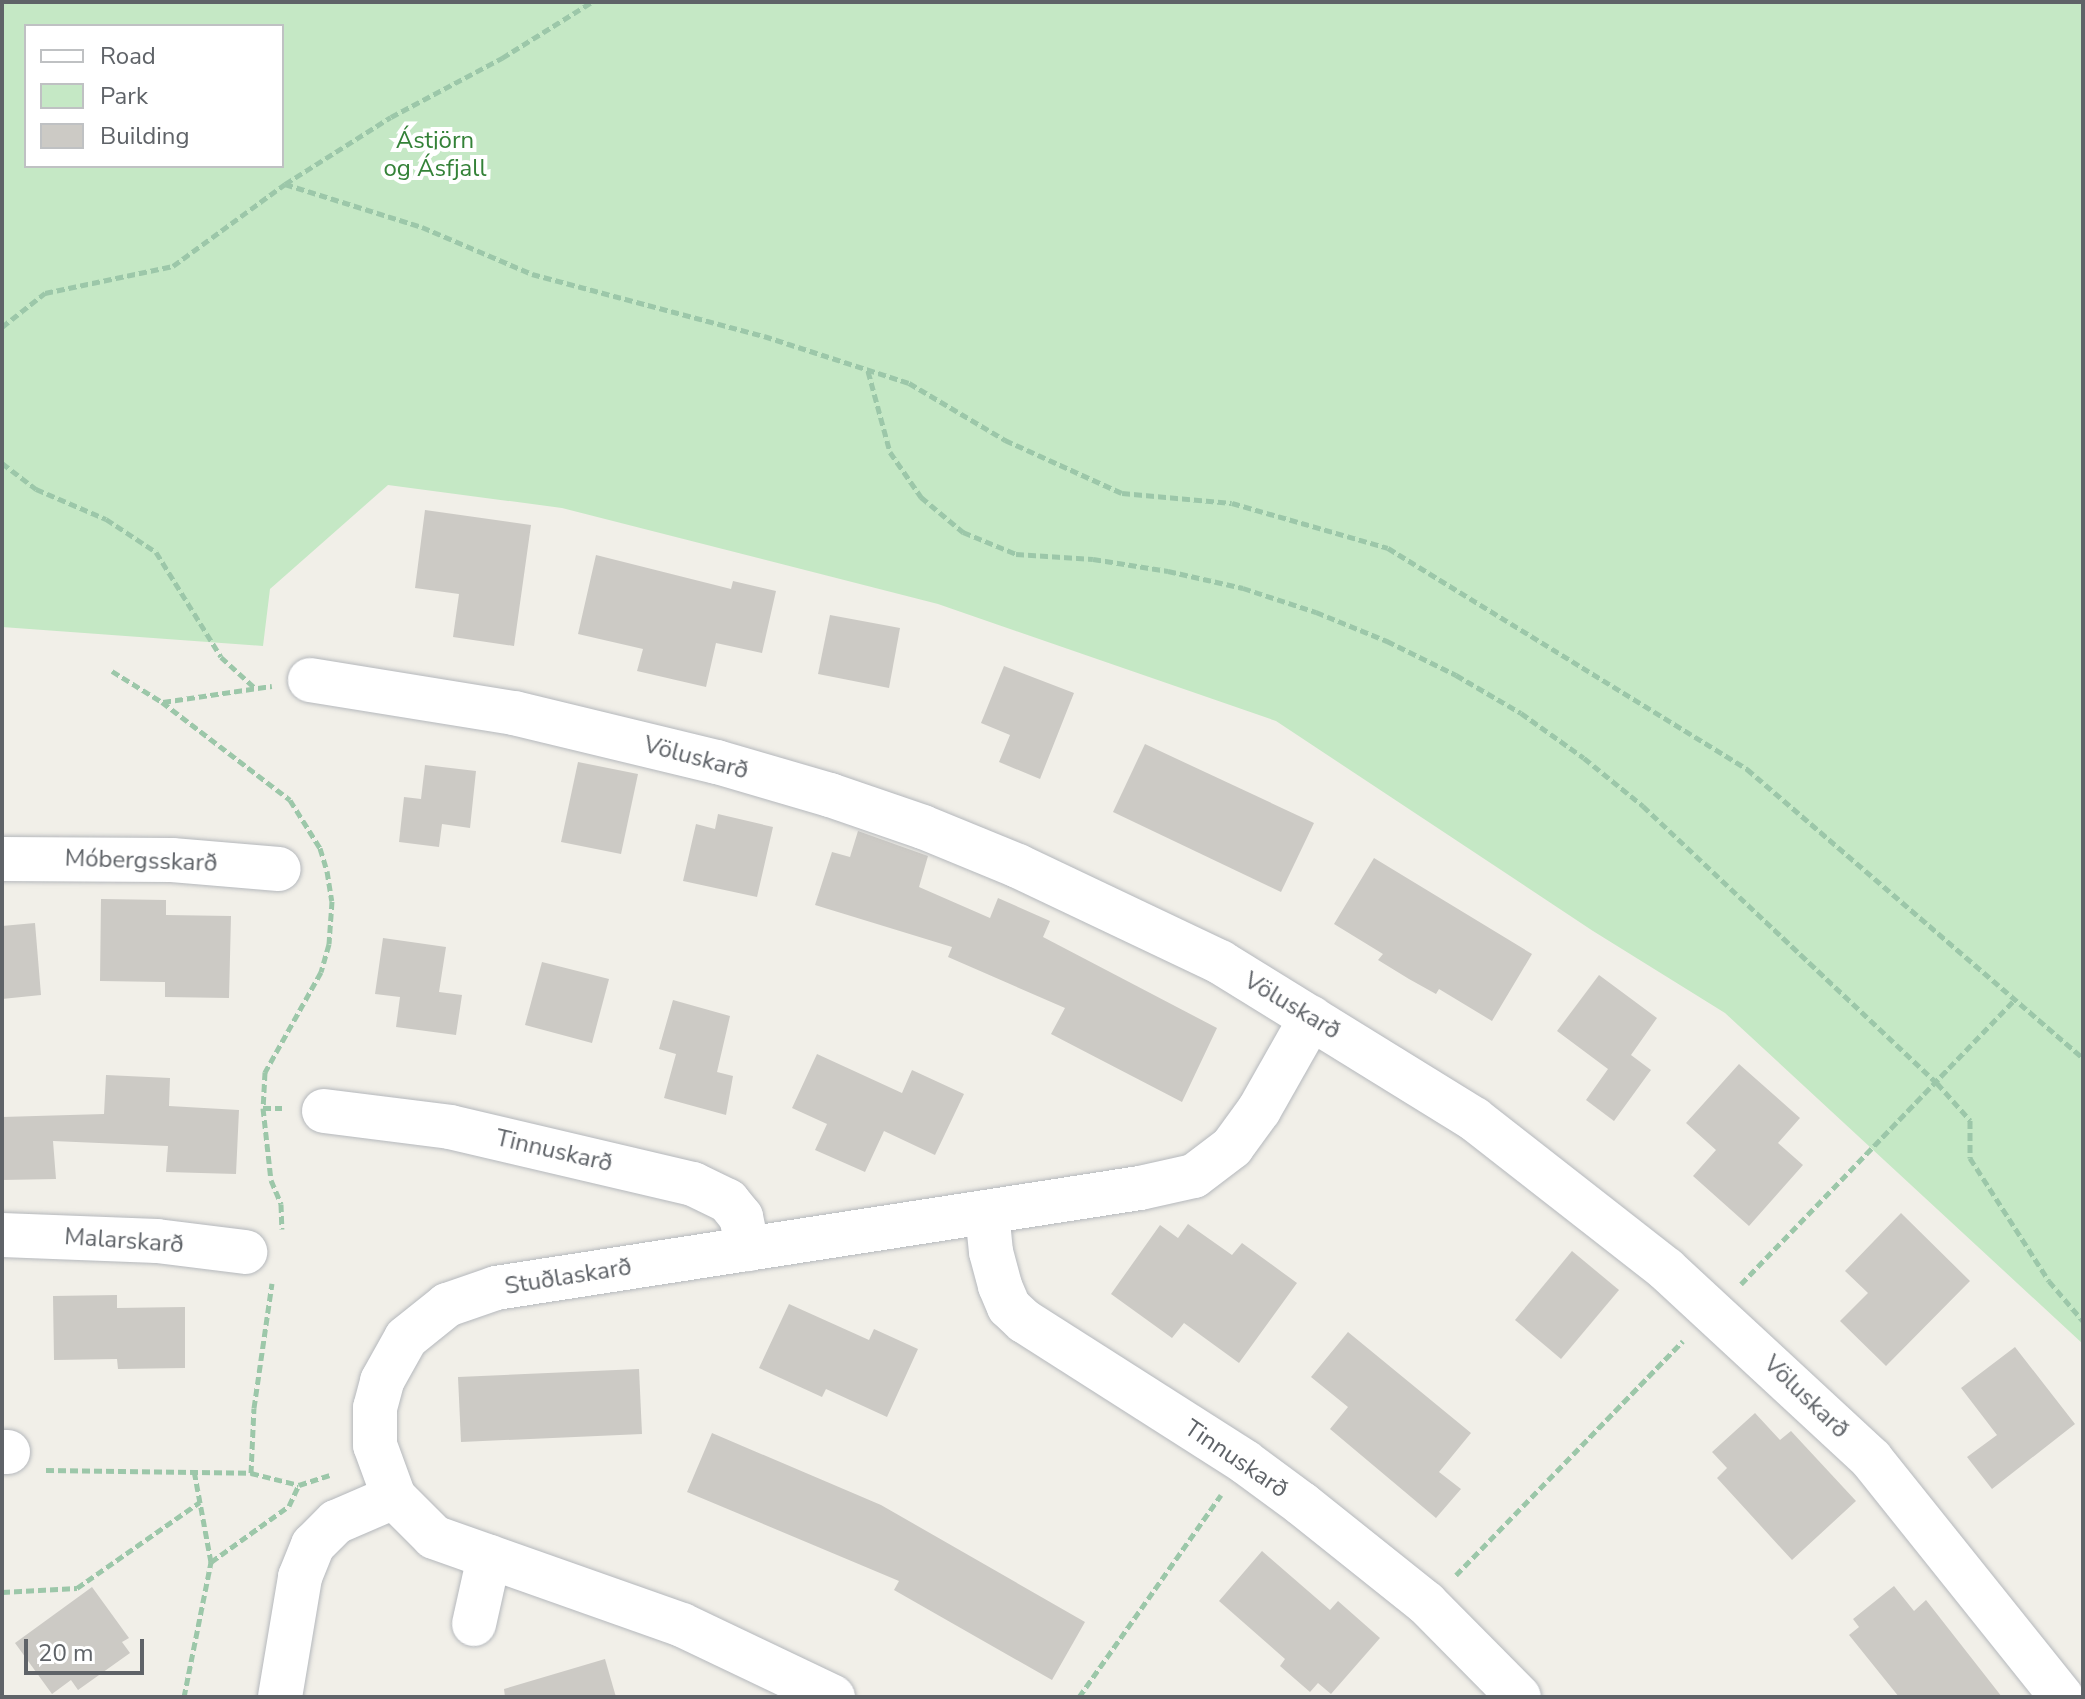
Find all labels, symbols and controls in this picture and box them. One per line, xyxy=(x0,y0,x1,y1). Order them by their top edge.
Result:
legend xyxy=(24,24,284,168)
text: Road xyxy=(100,40,156,72)
text: Park xyxy=(100,80,148,112)
text: Building xyxy=(100,120,190,152)
park label: Ástjörn og Ásfjall xyxy=(383,127,487,183)
street label: Völuskarð xyxy=(641,730,751,786)
street label: Móbergsskarð xyxy=(64,844,218,878)
street label: Völuskarð xyxy=(1239,966,1345,1046)
street label: Tinnuskarð xyxy=(493,1124,615,1178)
street label: Malarskarð xyxy=(63,1222,185,1260)
street label: Stuðlaskarð xyxy=(503,1253,633,1301)
street label: Völuskarð xyxy=(1757,1349,1855,1445)
street label: Tinnuskarð xyxy=(1179,1414,1293,1504)
scale bar xyxy=(28,1623,148,1673)
text: 20 m xyxy=(38,1637,94,1669)

